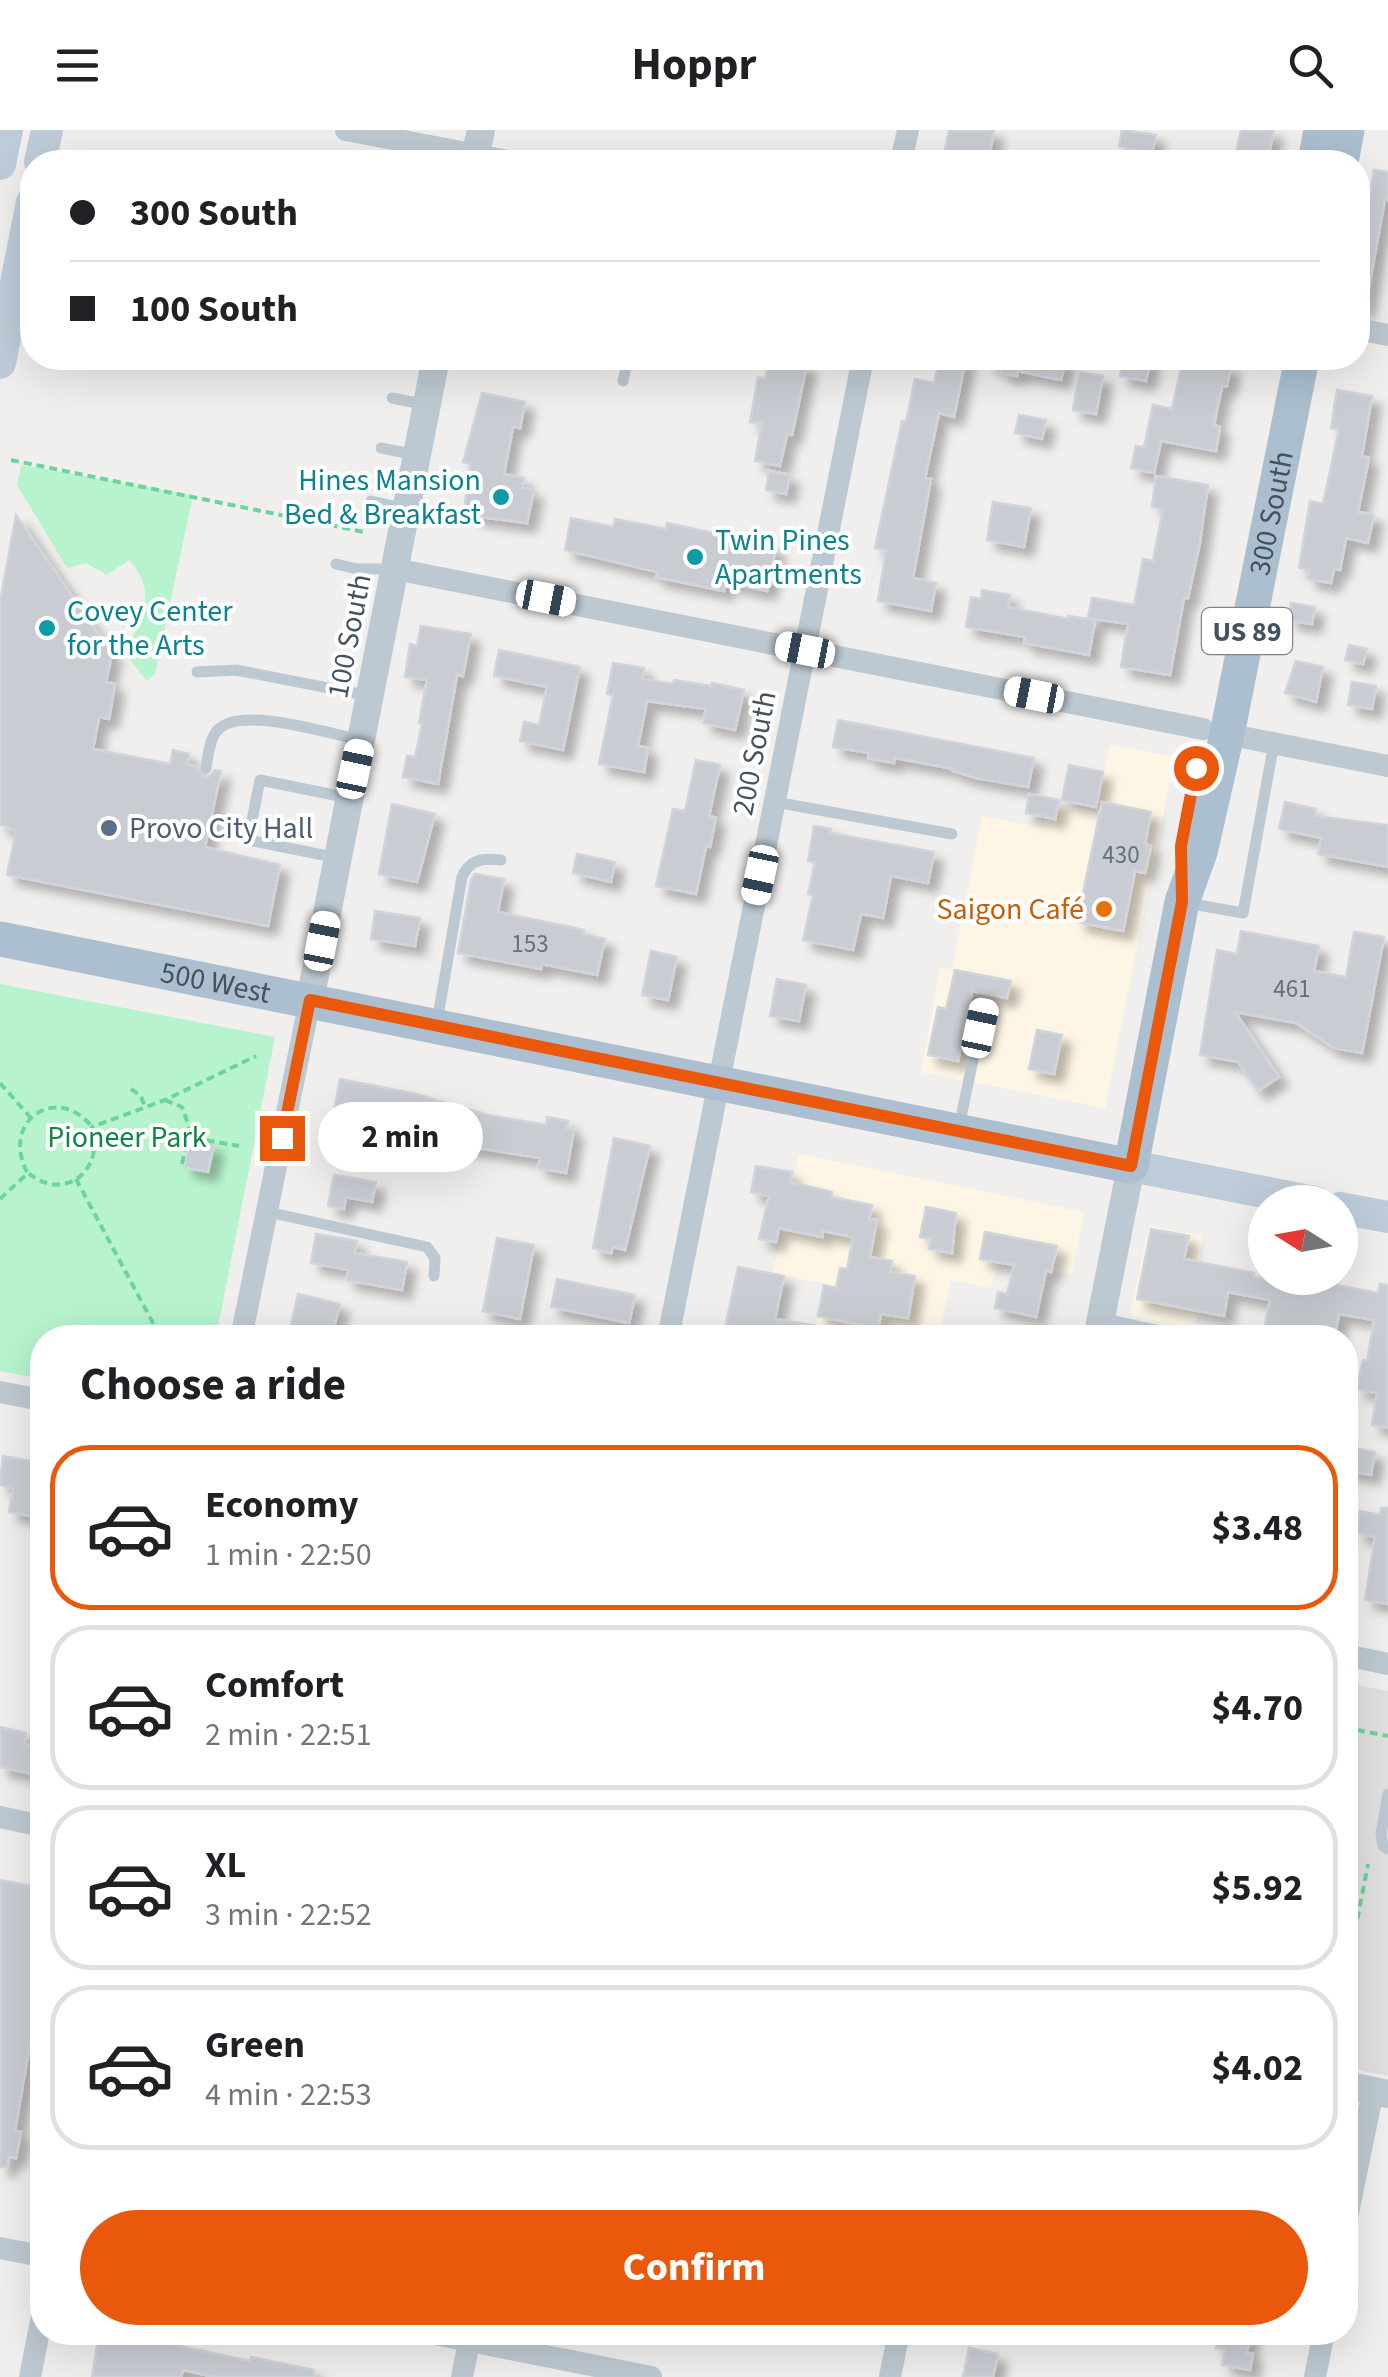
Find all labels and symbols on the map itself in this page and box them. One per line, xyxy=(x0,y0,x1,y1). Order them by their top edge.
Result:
street label: 300 South xyxy=(1238,447,1305,579)
place label: Hines Mansion Bed & Breakfast xyxy=(284,459,481,536)
marker: Hines Mansion Bed & Breakfast xyxy=(490,486,512,508)
place label: Twin Pines Apartments xyxy=(715,519,862,596)
marker: Twin Pines Apartments xyxy=(684,546,706,568)
street label: 100 South xyxy=(316,570,383,702)
car xyxy=(514,578,578,618)
place label: Covey Center for the Arts xyxy=(67,590,233,667)
road number: US 89 xyxy=(1202,608,1292,654)
marker: Covey Center for the Arts xyxy=(36,617,58,639)
car xyxy=(773,630,837,670)
car xyxy=(1002,675,1066,715)
street label: 200 South xyxy=(721,687,788,819)
car xyxy=(334,737,376,801)
route start xyxy=(1174,746,1219,791)
place label: Provo City Hall xyxy=(129,807,313,850)
marker: Provo City Hall xyxy=(98,817,120,839)
house number: 430 xyxy=(1102,837,1140,873)
car xyxy=(739,843,781,907)
place label: Saigon Café xyxy=(937,888,1084,931)
marker: Saigon Café xyxy=(1093,898,1115,920)
car xyxy=(302,909,342,973)
house number: 153 xyxy=(511,926,549,962)
street label: 500 West xyxy=(157,951,274,1015)
house number: 461 xyxy=(1273,971,1311,1007)
car xyxy=(959,996,1001,1060)
callout: 2 min xyxy=(317,1103,482,1173)
park label: Pioneer Park xyxy=(47,1116,207,1159)
route end xyxy=(260,1116,305,1161)
north arrow xyxy=(1248,1185,1358,1295)

